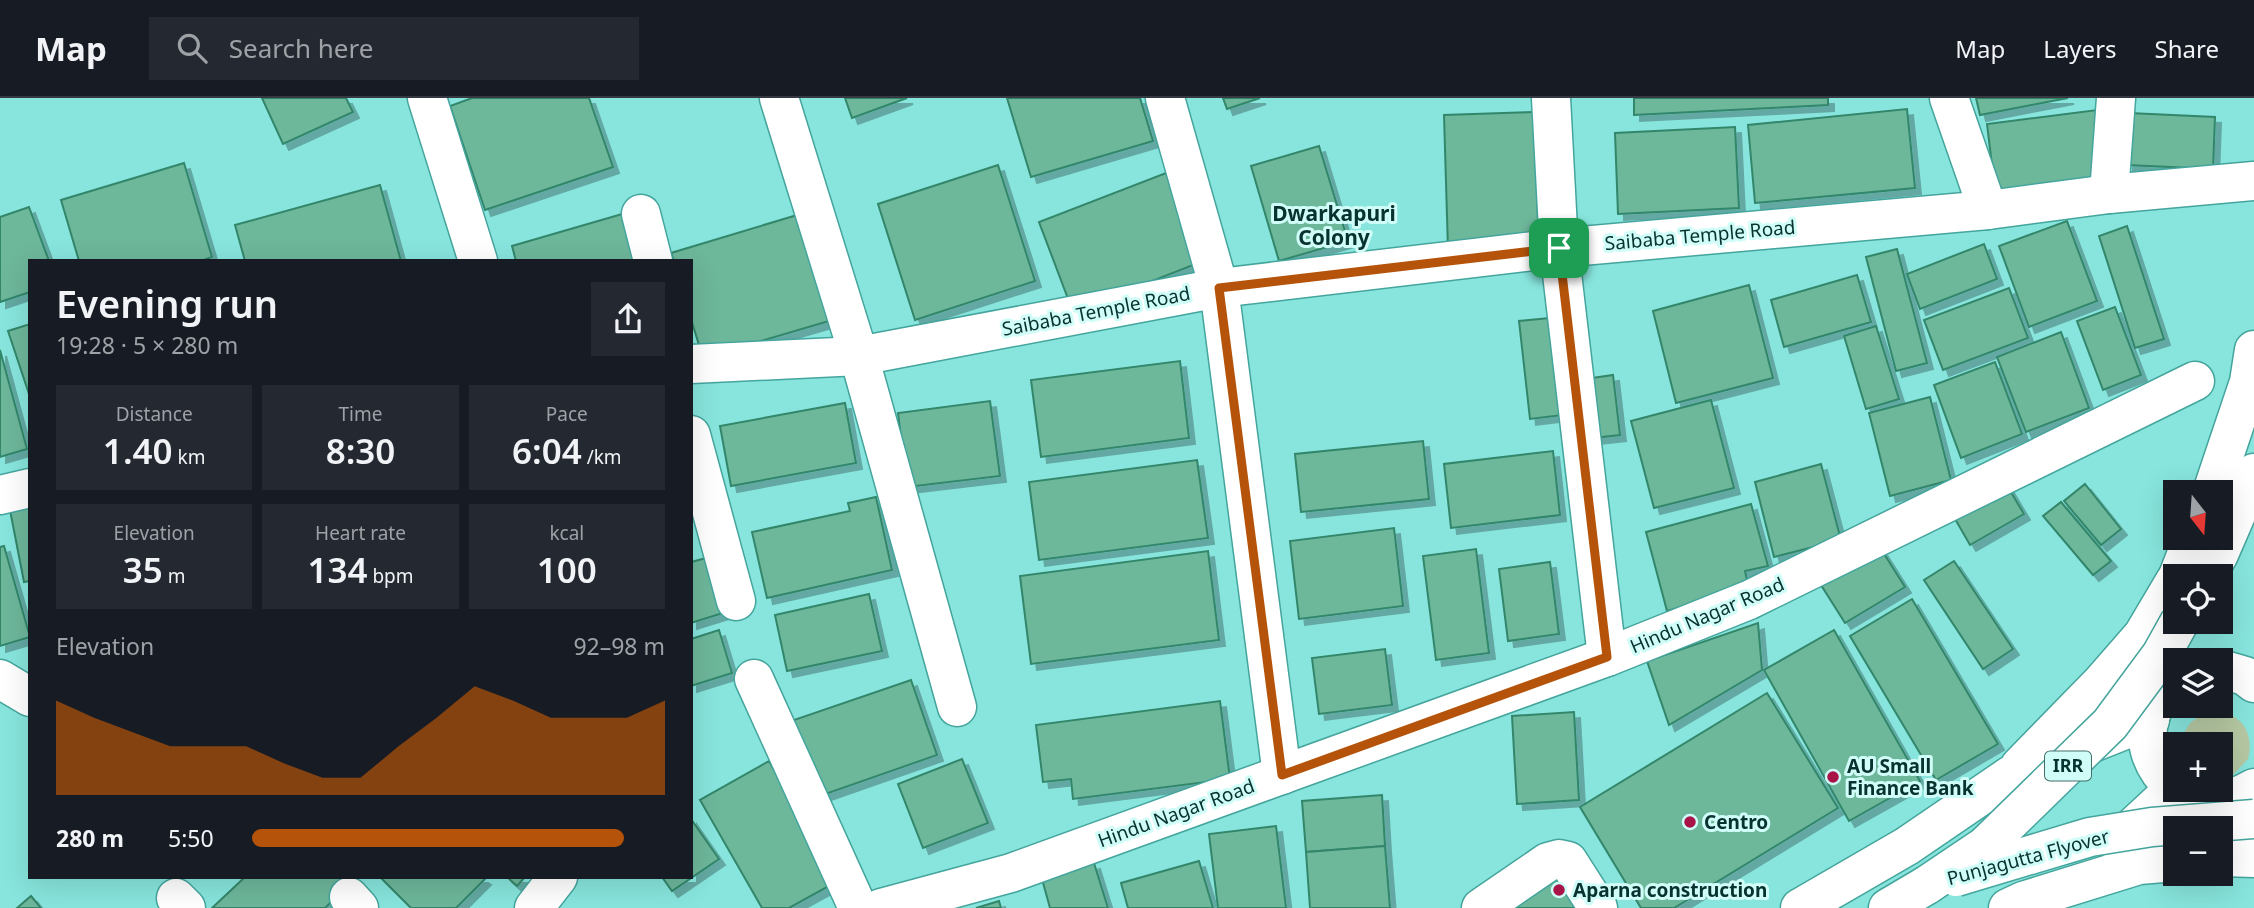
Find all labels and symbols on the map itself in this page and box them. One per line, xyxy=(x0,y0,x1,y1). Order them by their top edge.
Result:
district label: Dwarkapuri Colony xyxy=(1272,199,1396,251)
street label: Saibaba Temple Road xyxy=(1604,214,1796,256)
pin xyxy=(1529,218,1589,278)
street label: Saibaba Temple Road xyxy=(1000,280,1192,342)
north arrow xyxy=(2163,480,2233,550)
street label: Hindu Nagar Road xyxy=(1626,571,1788,659)
road number: IRR xyxy=(2045,752,2091,780)
place label: AU Small Finance Bank xyxy=(1847,753,1974,801)
marker: AU Small Finance Bank xyxy=(1825,769,1841,785)
street label: Hindu Nagar Road xyxy=(1094,773,1258,853)
place label: Centro xyxy=(1704,809,1768,835)
marker: Centro xyxy=(1682,814,1698,830)
street label: Punjagutta Flyover xyxy=(1944,823,2112,891)
place label: Aparna construction xyxy=(1573,877,1767,903)
marker: Aparna construction xyxy=(1551,882,1567,898)

